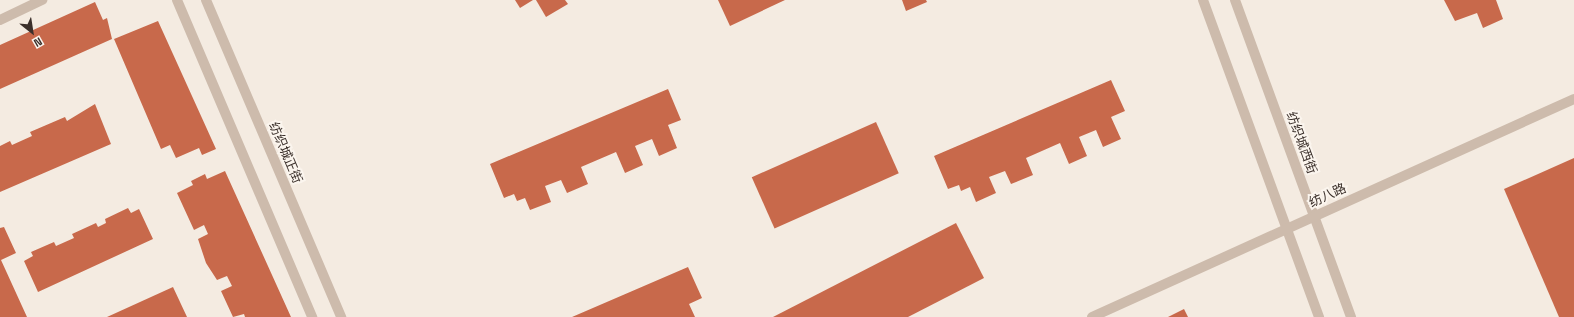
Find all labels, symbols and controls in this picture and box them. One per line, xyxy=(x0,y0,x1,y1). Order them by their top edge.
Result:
north arrow xyxy=(12,12,52,52)
text: N xyxy=(31,34,45,50)
street label: 纺织城西街 xyxy=(1283,110,1319,176)
street label: 纺织城正街 xyxy=(265,120,305,186)
street label: 纺八路 xyxy=(1307,181,1349,211)

